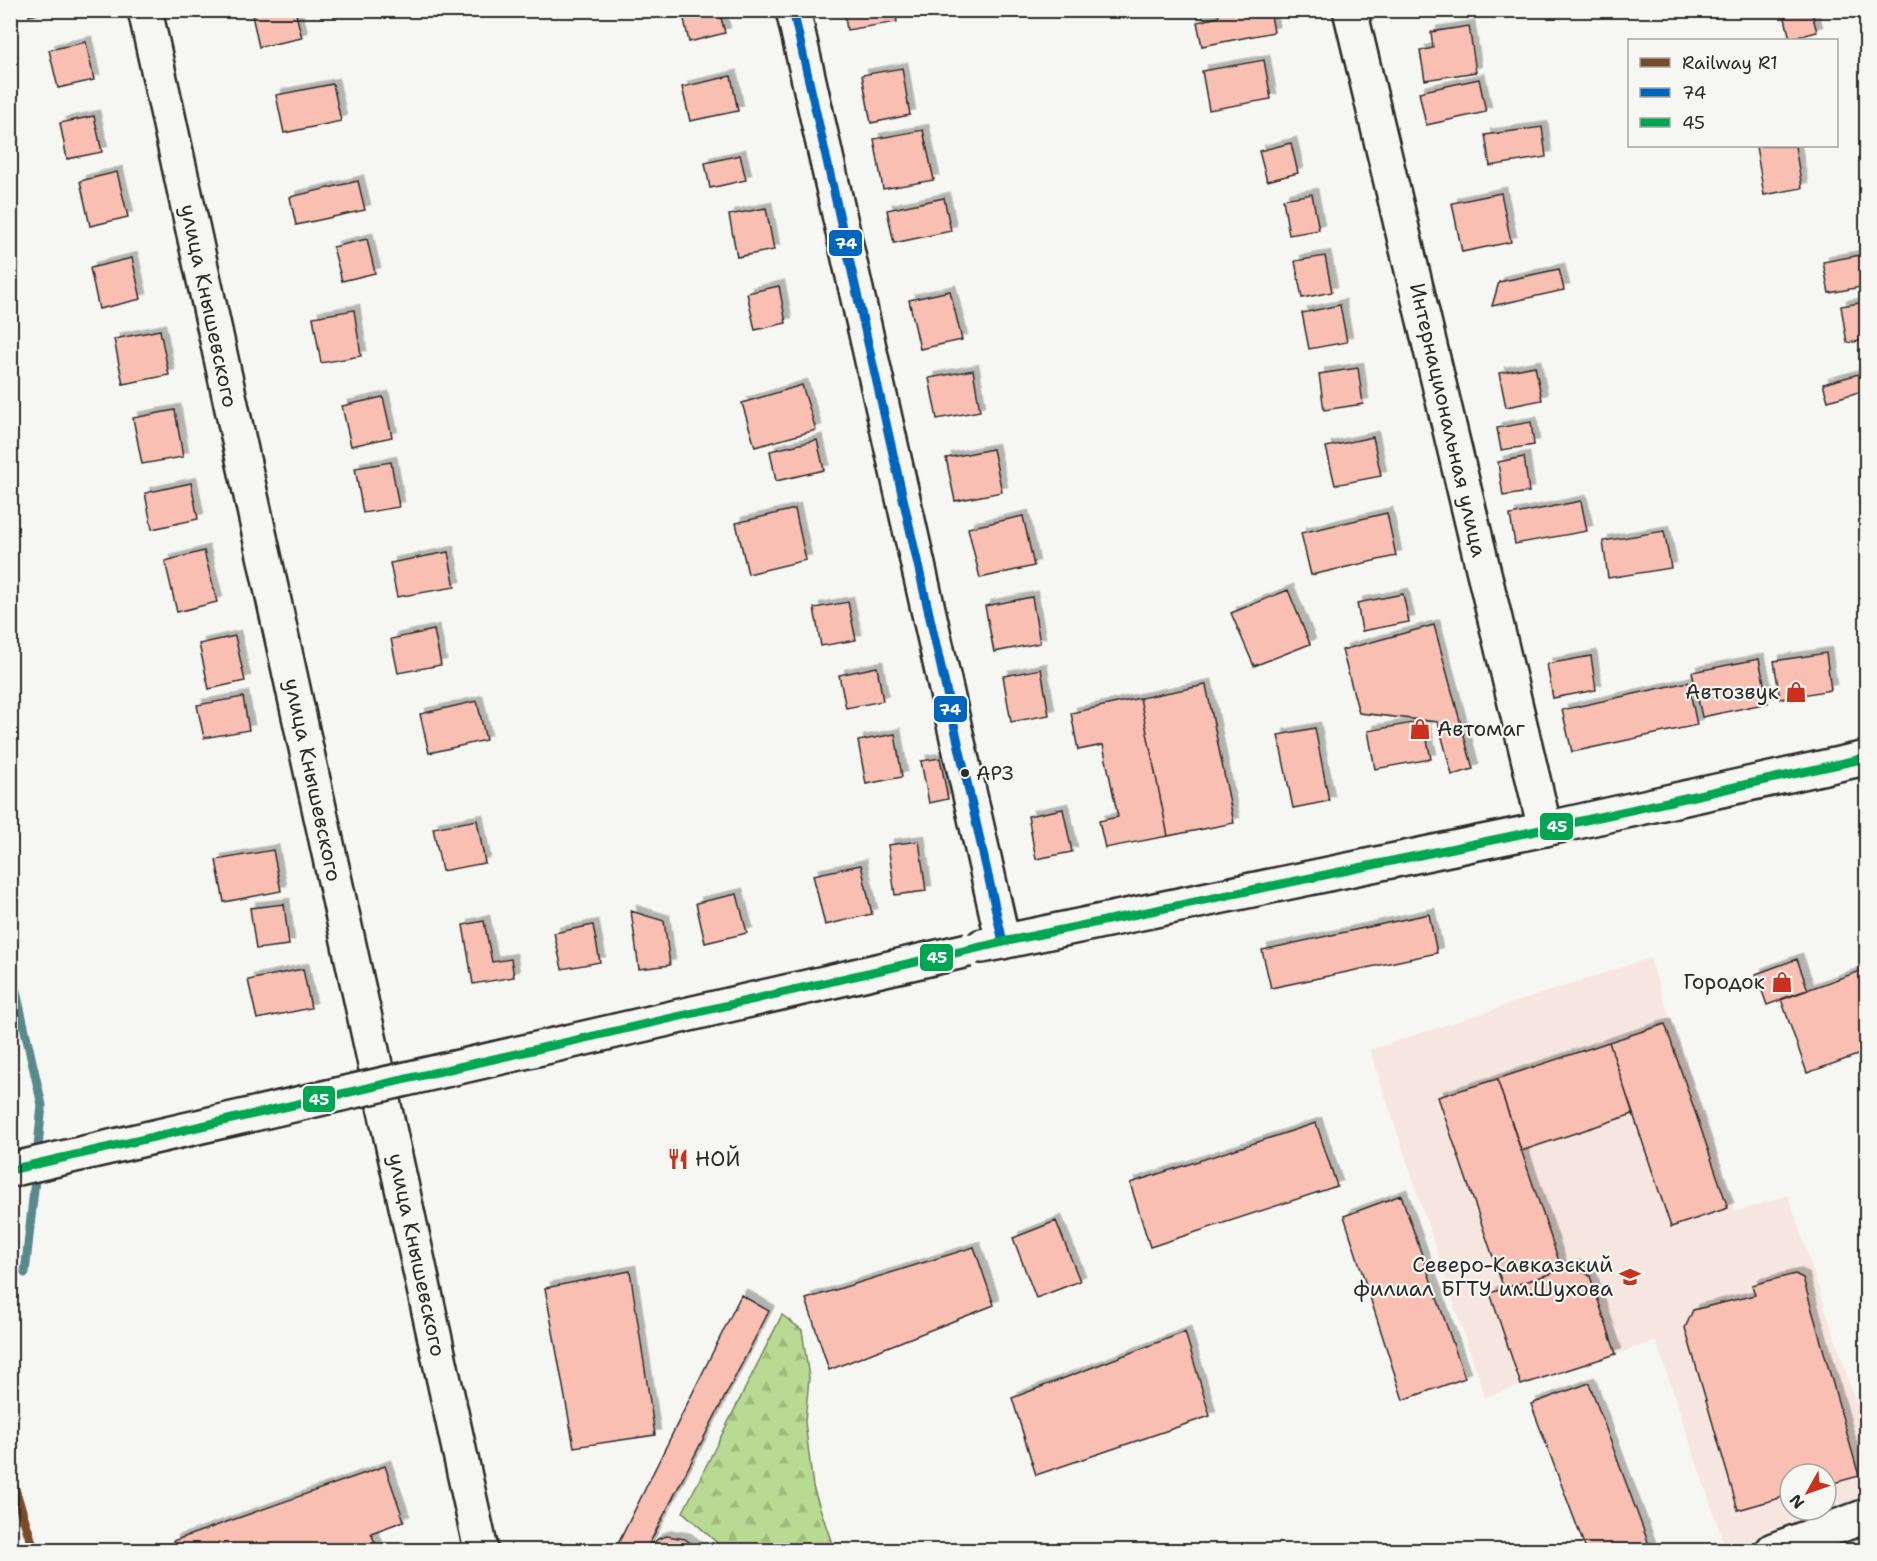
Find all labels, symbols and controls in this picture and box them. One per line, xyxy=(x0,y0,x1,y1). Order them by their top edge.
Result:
legend xyxy=(1628,39,1838,147)
text: Railway R1 xyxy=(1682,51,1778,75)
text: 74 xyxy=(1682,81,1706,105)
text: 45 xyxy=(1682,111,1705,135)
street label: улица Кнышевского xyxy=(174,202,244,410)
line badge: 74 xyxy=(828,229,863,257)
text: 74 xyxy=(835,233,857,254)
street label: Интернациональная улица xyxy=(1403,280,1493,560)
street label: улица Кнышевского xyxy=(278,676,348,884)
place label: Автозвук xyxy=(1685,678,1779,706)
shop icon: Автозвук xyxy=(1784,680,1808,704)
line badge: 74 xyxy=(933,695,968,723)
text: 74 xyxy=(939,699,961,720)
place label: Автомаг xyxy=(1437,715,1526,743)
shop icon: Автомаг xyxy=(1408,717,1432,741)
place label: АРЗ xyxy=(976,760,1014,786)
marker: АРЗ xyxy=(959,767,971,779)
line badge: 45 xyxy=(1539,812,1574,841)
text: 45 xyxy=(1547,816,1567,837)
line badge: 45 xyxy=(919,943,954,972)
text: 45 xyxy=(927,947,947,968)
place label: Городок xyxy=(1683,968,1765,996)
shop icon: Городок xyxy=(1770,970,1794,994)
line badge: 45 xyxy=(302,1085,336,1113)
text: 45 xyxy=(309,1089,329,1110)
place label: НОЙ xyxy=(695,1145,740,1173)
restaurant icon: НОЙ xyxy=(666,1147,690,1171)
street label: улица Кнышевского xyxy=(382,1151,452,1359)
place label: Северо-Кавказский филиал БГТУ им.Шухова xyxy=(1354,1251,1613,1303)
school or university icon: Северо-Кавказский филиал БГТУ им.Шухова xyxy=(1618,1265,1642,1289)
north arrow xyxy=(1778,1462,1838,1522)
text: N xyxy=(1785,1490,1809,1513)

